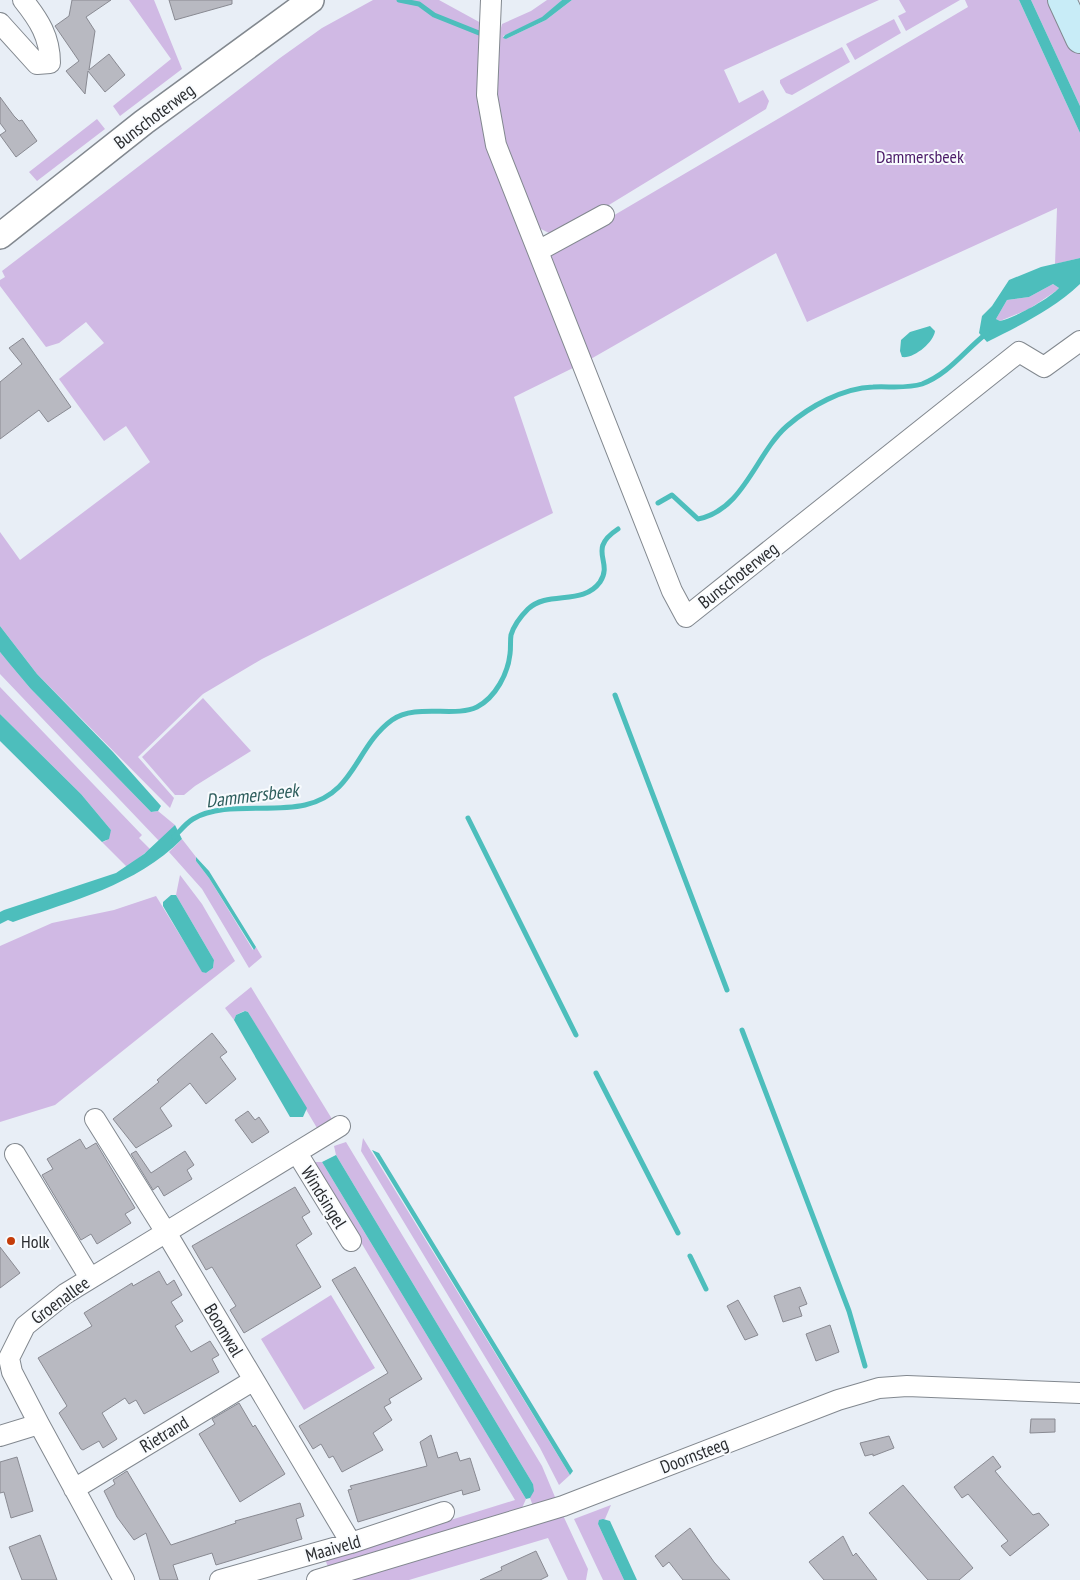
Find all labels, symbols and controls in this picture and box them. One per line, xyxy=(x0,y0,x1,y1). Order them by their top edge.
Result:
street label: Bunschoterweg xyxy=(109,78,199,154)
park label: Dammersbeek xyxy=(876,145,964,168)
street label: Bunschoterweg xyxy=(693,537,783,613)
water label: Dammersbeek xyxy=(204,777,302,813)
street label: Windsingel xyxy=(296,1162,352,1233)
place label: Holk xyxy=(21,1230,50,1253)
marker: Holk xyxy=(5,1235,17,1247)
street label: Groenallee xyxy=(26,1271,94,1329)
street label: Boomwal xyxy=(199,1299,249,1361)
street label: Rietrand xyxy=(135,1411,193,1457)
street label: Doornsteeg xyxy=(657,1432,731,1478)
street label: Maaiveld xyxy=(303,1529,363,1567)

